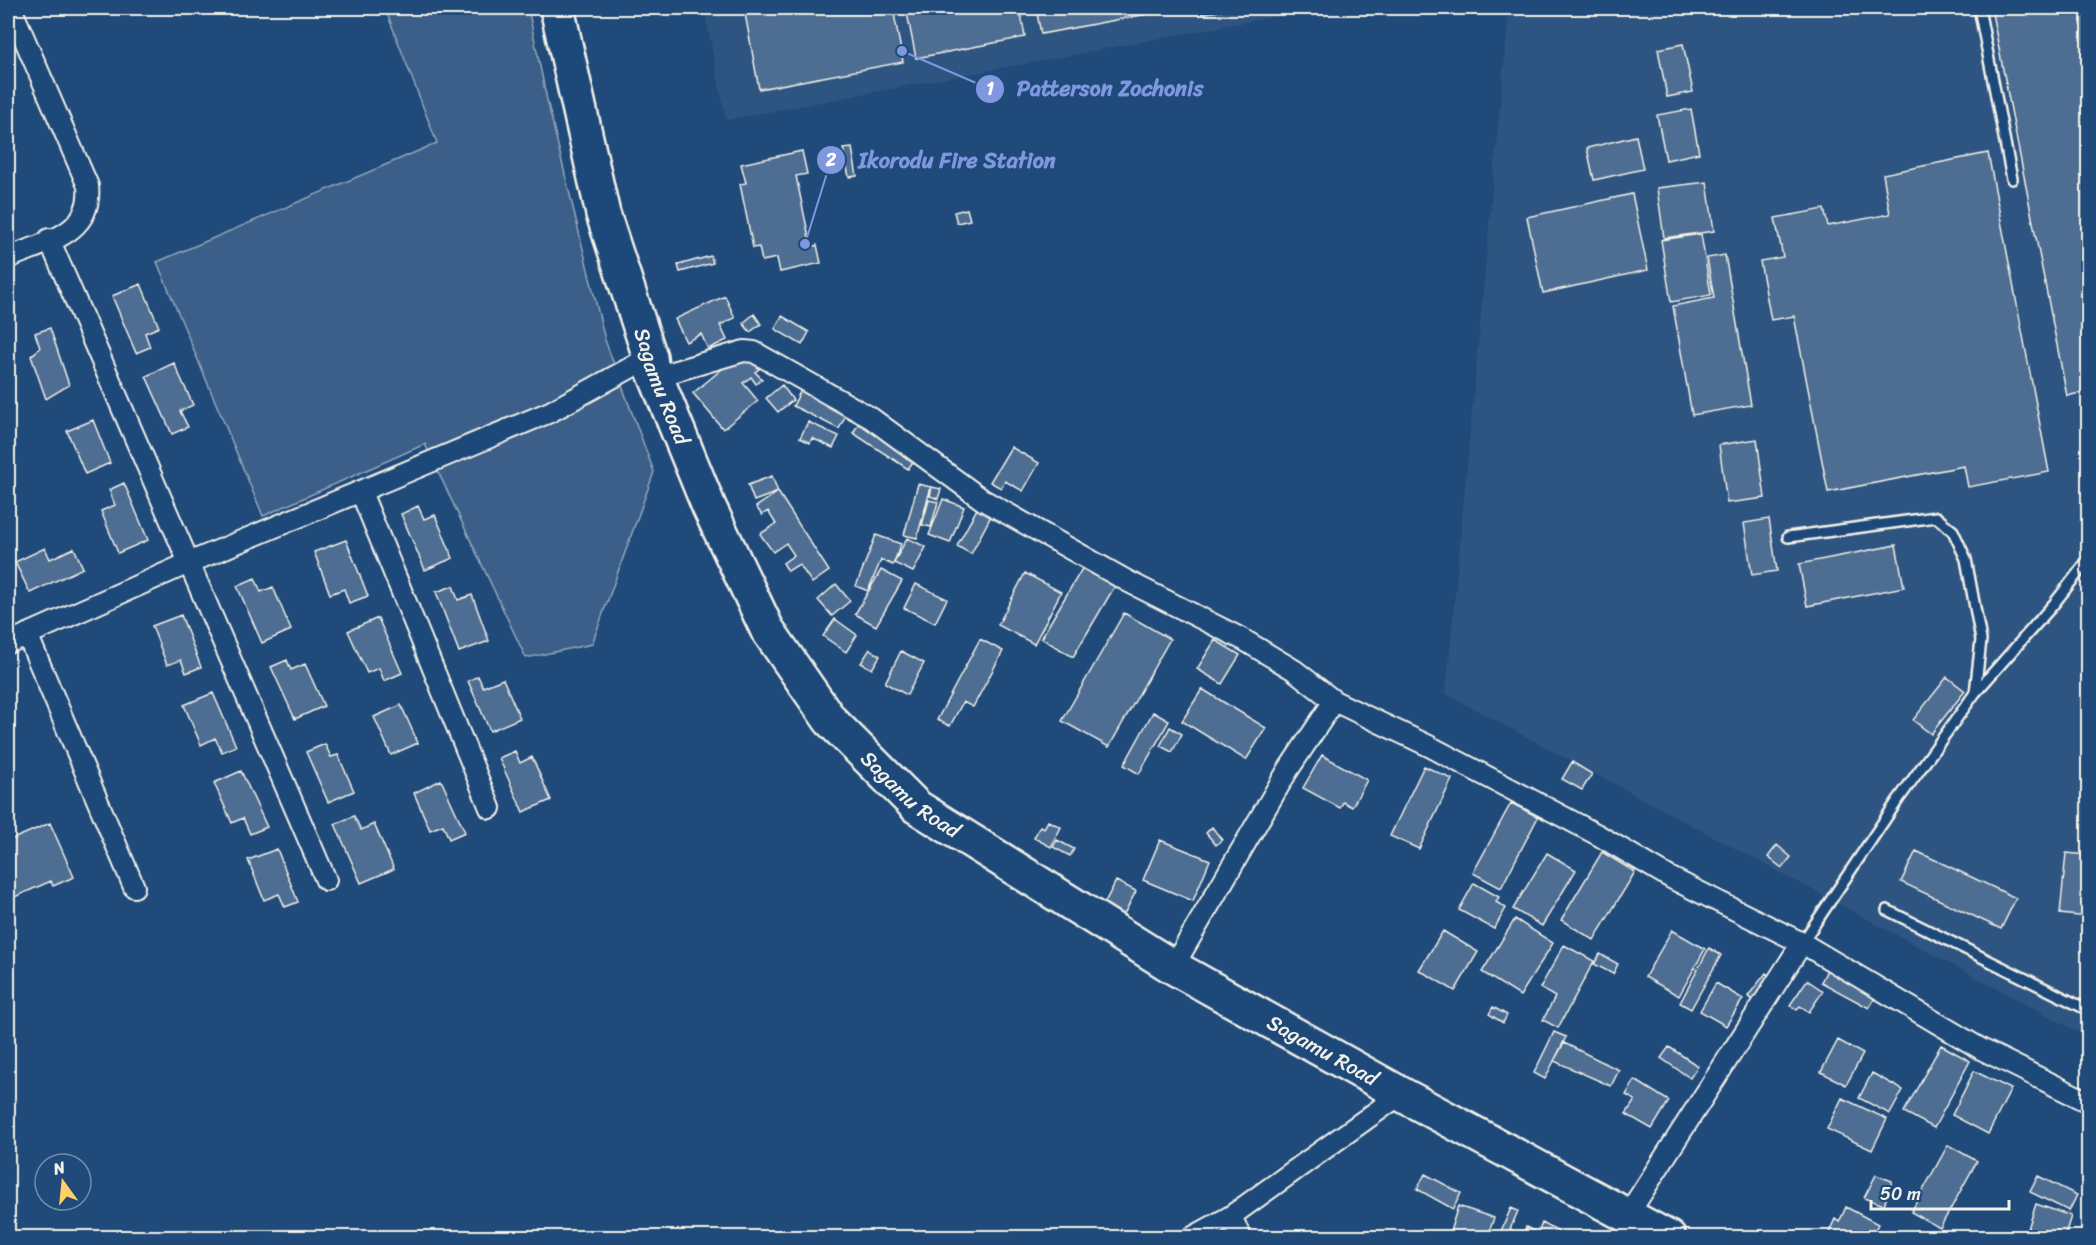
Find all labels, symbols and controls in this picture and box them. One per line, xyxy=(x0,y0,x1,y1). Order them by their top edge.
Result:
callout: Patterson Zochonis xyxy=(975,69,1215,109)
text: Patterson Zochonis xyxy=(1017,69,1204,108)
text: 1 xyxy=(986,73,994,105)
callout: Ikorodu Fire Station xyxy=(816,140,1068,180)
text: Ikorodu Fire Station xyxy=(857,141,1056,180)
text: 2 xyxy=(825,144,837,176)
street label: Sagamu Road xyxy=(623,323,701,452)
street label: Sagamu Road xyxy=(851,741,970,850)
street label: Sagamu Road xyxy=(1260,1004,1387,1098)
north arrow xyxy=(33,1152,93,1212)
text: N xyxy=(49,1152,69,1184)
scale bar xyxy=(1871,1173,2009,1211)
text: 50 m xyxy=(1880,1178,1921,1210)

